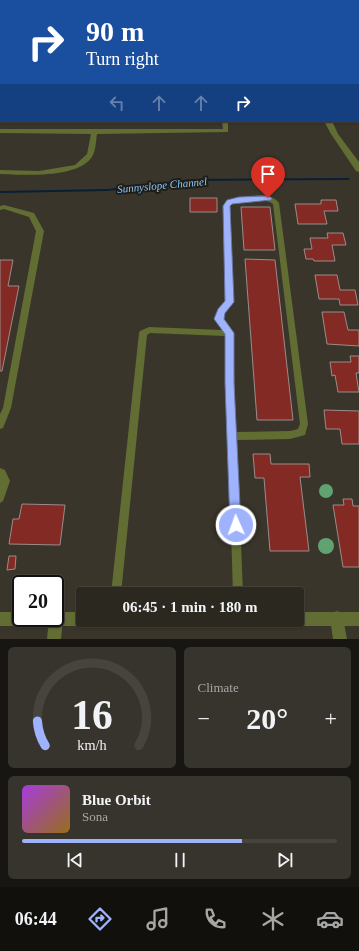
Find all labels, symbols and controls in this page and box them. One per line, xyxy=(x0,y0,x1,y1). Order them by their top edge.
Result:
icon: right xyxy=(20,16,72,68)
text: 90 m xyxy=(86,16,144,47)
text: Turn right xyxy=(86,49,159,69)
icon: left xyxy=(106,92,128,114)
icon: ahead xyxy=(148,92,170,114)
icon: ahead xyxy=(190,92,212,114)
icon: right xyxy=(232,92,254,114)
pin xyxy=(251,157,285,198)
icon: arrive xyxy=(257,163,279,185)
water label: Sunnyslope Channel xyxy=(117,175,207,195)
position arrow xyxy=(215,504,257,546)
speed limit sign: 20 xyxy=(12,575,64,627)
text: 06:45 · 1 min · 180 m xyxy=(123,599,258,615)
text: Climate xyxy=(198,680,239,695)
text: 16 xyxy=(71,691,113,737)
text: 20° xyxy=(246,702,288,735)
text: − xyxy=(198,706,210,731)
text: + xyxy=(325,706,337,731)
text: km/h xyxy=(77,736,106,752)
text: Blue Orbit xyxy=(82,792,151,808)
text: Sona xyxy=(82,809,108,824)
icon: previous xyxy=(64,849,86,871)
icon: pause xyxy=(169,849,191,871)
icon: next xyxy=(274,849,296,871)
icon: directions xyxy=(86,905,114,933)
icon: music xyxy=(144,905,172,933)
icon: phone xyxy=(201,905,229,933)
icon: climate xyxy=(259,905,287,933)
icon: car xyxy=(316,905,344,933)
text: 06:44 xyxy=(15,909,57,929)

